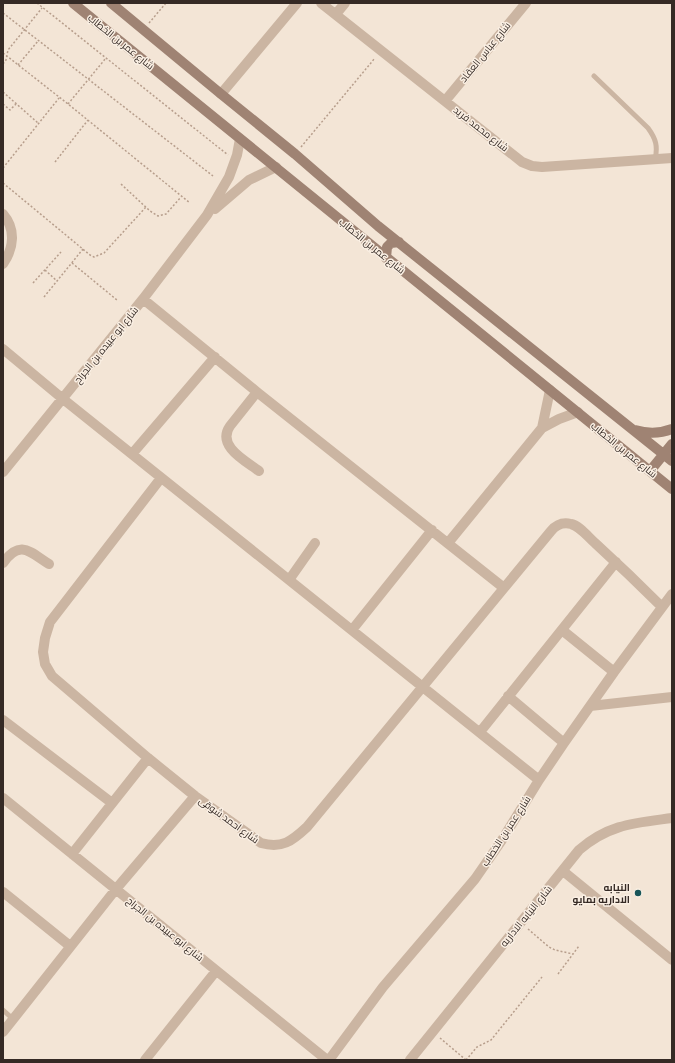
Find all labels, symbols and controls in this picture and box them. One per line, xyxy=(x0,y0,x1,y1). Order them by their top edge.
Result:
street label: شارع عمر بن الخطاب xyxy=(85,12,156,73)
street label: شارع عباس العقاد xyxy=(457,20,513,85)
street label: شارع محمد فريد xyxy=(451,104,511,155)
street label: شارع عمر بن الخطاب xyxy=(336,216,407,277)
street label: شارع ابو عبيده بن الجراح xyxy=(72,305,141,386)
street label: شارع عمر بن الخطاب xyxy=(588,420,659,481)
street label: شارع عمر بن الخطاب xyxy=(479,794,534,869)
street label: شارع احمد شوقى xyxy=(196,795,261,846)
place label: النيابه الاداريه بمايو xyxy=(572,882,630,906)
street label: شارع النيابه الاداريه xyxy=(498,883,555,949)
marker: النيابه الاداريه بمايو xyxy=(633,888,643,898)
street label: شارع ابو عبيده بن الجراح xyxy=(124,895,205,964)

